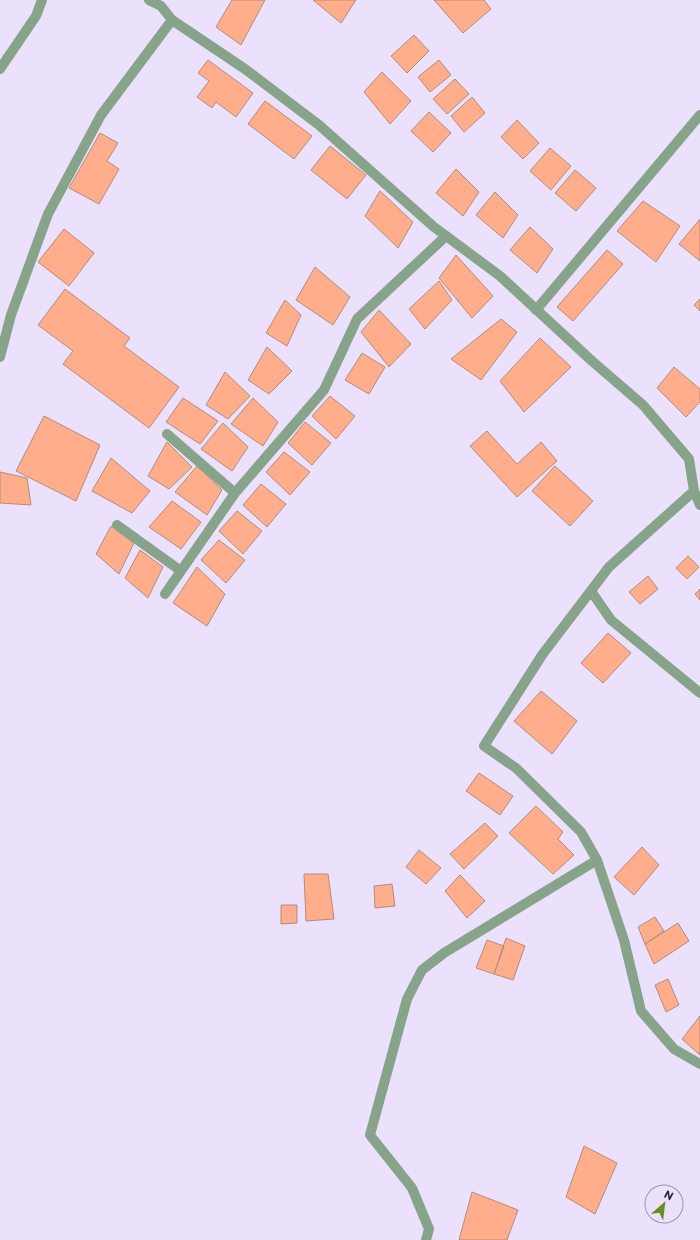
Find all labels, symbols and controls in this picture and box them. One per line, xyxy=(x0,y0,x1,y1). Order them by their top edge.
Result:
north arrow xyxy=(644,1184,684,1224)
text: N xyxy=(662,1187,676,1202)

